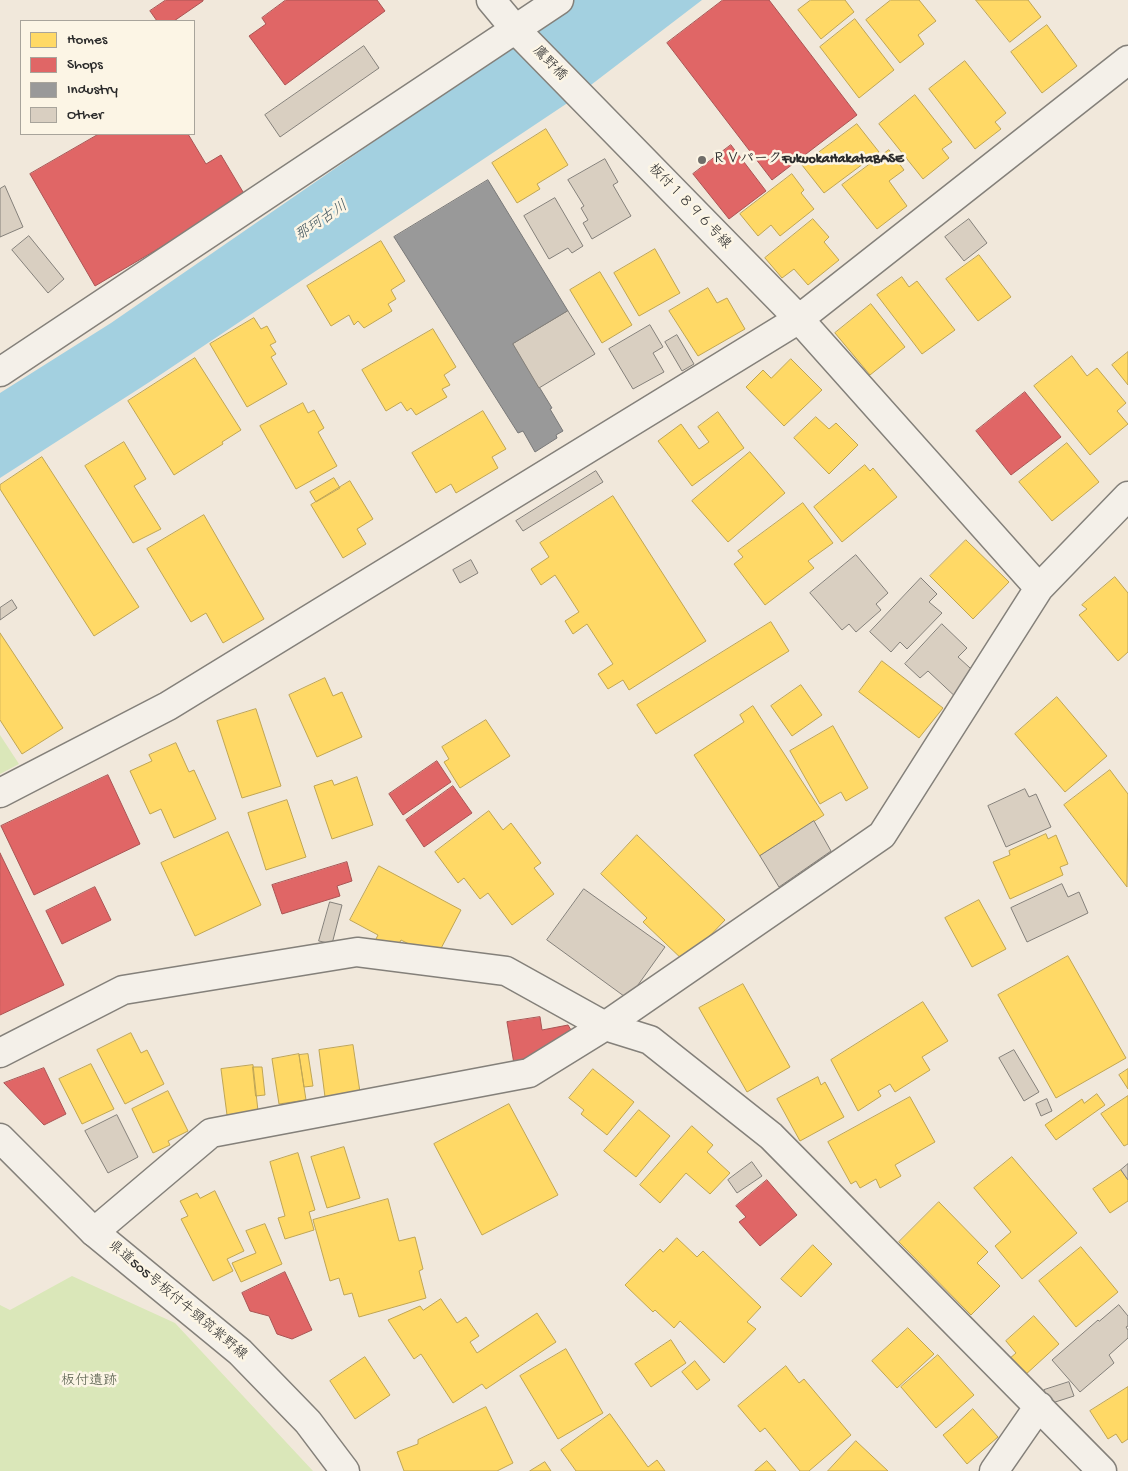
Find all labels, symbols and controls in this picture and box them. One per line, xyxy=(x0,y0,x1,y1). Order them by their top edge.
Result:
legend xyxy=(20,20,195,135)
text: Homes xyxy=(67,31,107,49)
street label: 鷹野橋 xyxy=(528,43,570,85)
text: Shops xyxy=(67,56,103,74)
text: Industry xyxy=(67,81,118,99)
text: Other xyxy=(67,106,103,124)
place label: ＲＶパークFukuokaHakataBASE xyxy=(712,152,904,168)
marker: ＲＶパークFukuokaHakataBASE xyxy=(696,154,708,166)
street label: 板付１８９６号線 xyxy=(644,161,734,253)
water label: 那珂古川 xyxy=(292,198,352,246)
street label: 県道505号板付牛頸筑紫野線 xyxy=(104,1238,250,1364)
park label: 板付遺跡 xyxy=(61,1374,117,1390)

